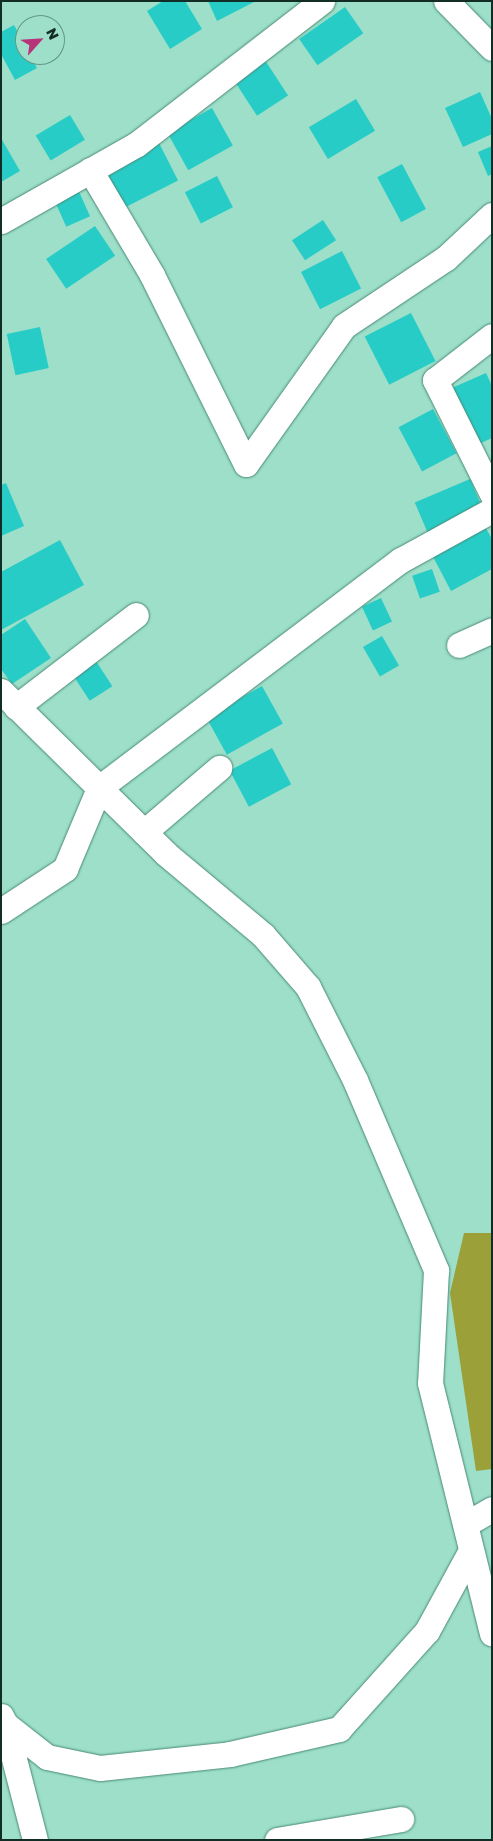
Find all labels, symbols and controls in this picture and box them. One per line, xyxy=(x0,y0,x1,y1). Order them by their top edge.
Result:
north arrow xyxy=(15,15,65,65)
text: N xyxy=(43,25,63,42)

